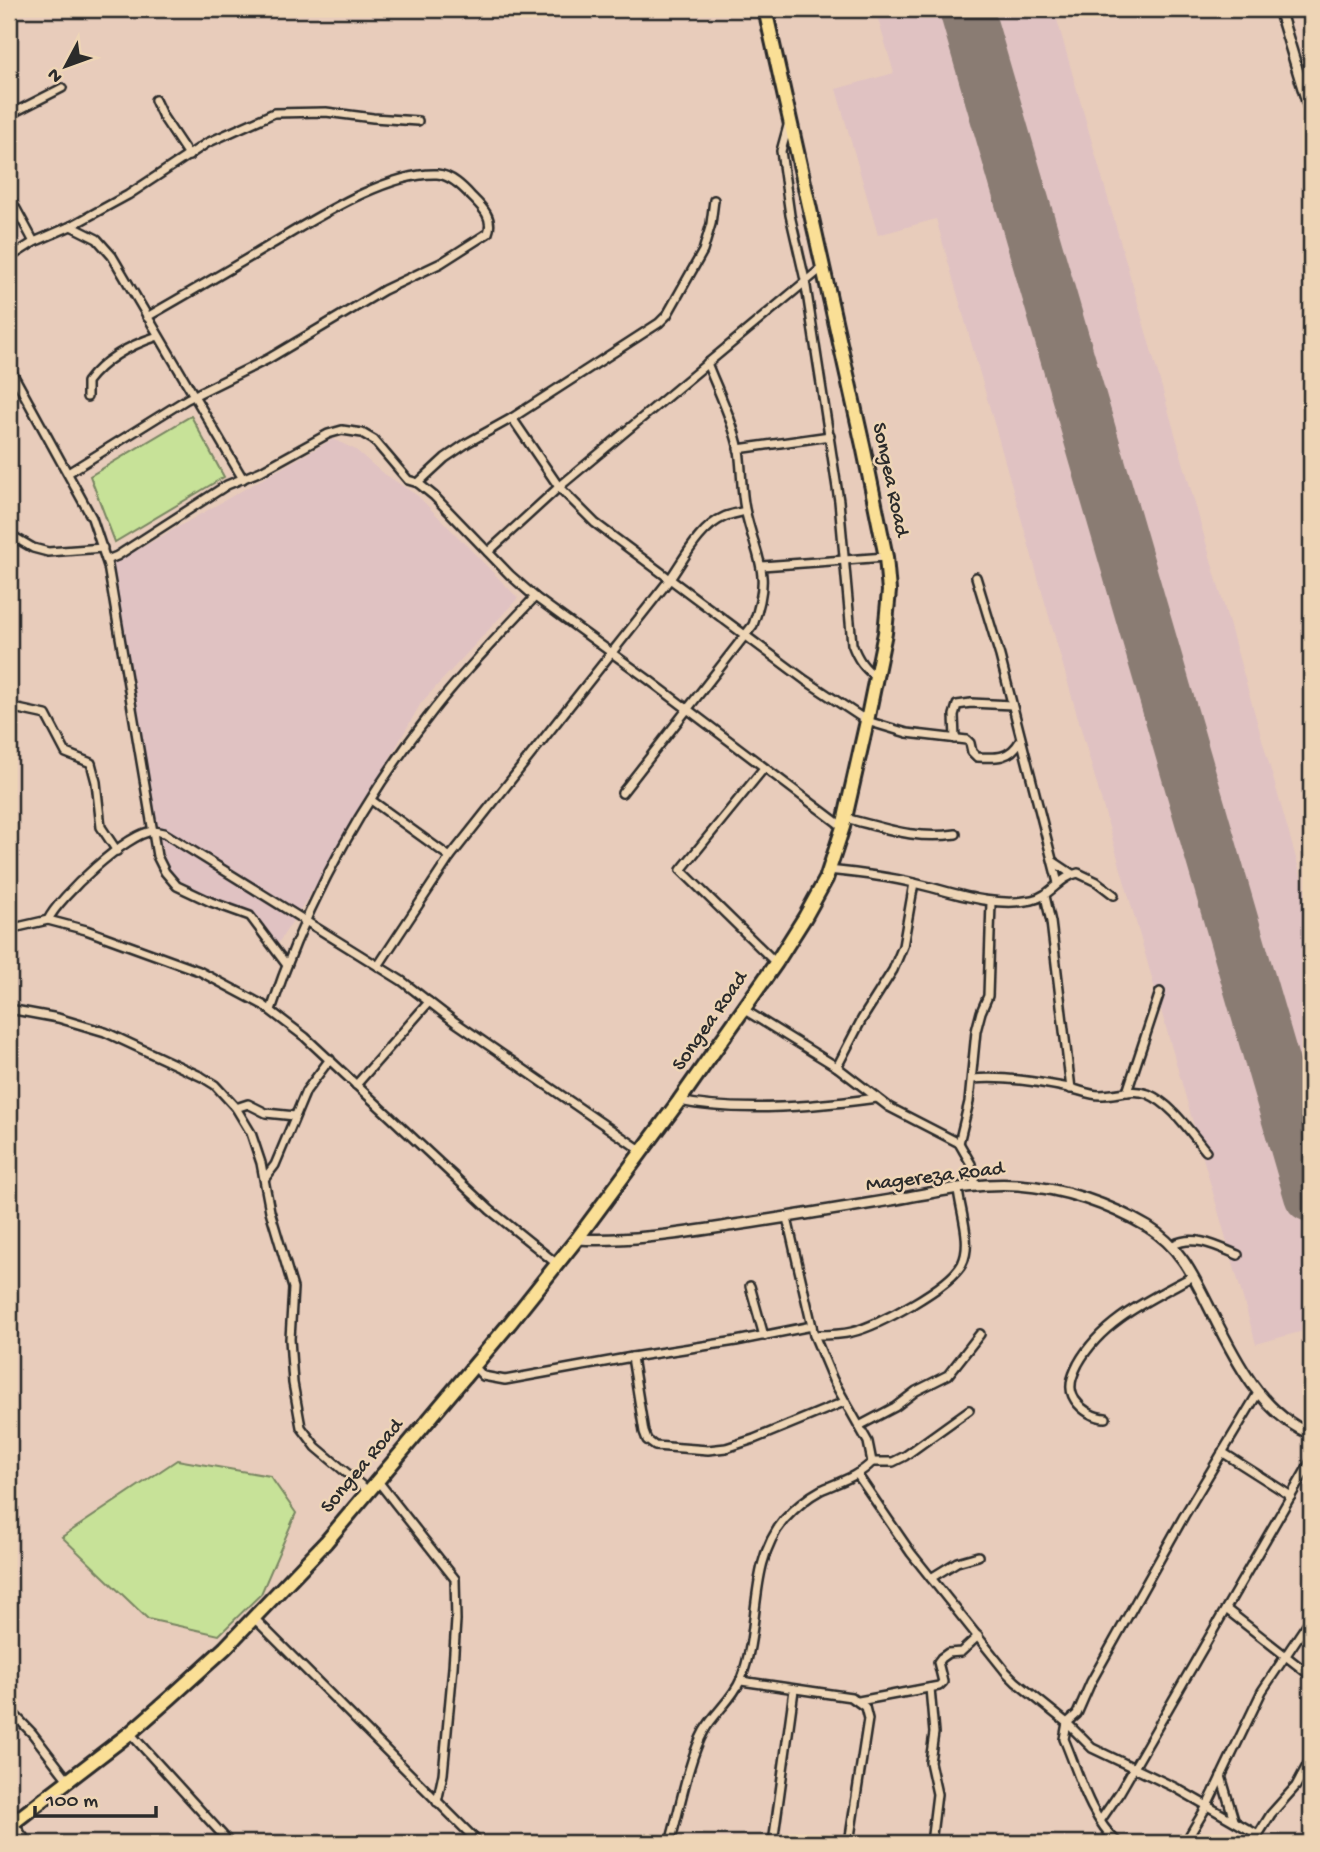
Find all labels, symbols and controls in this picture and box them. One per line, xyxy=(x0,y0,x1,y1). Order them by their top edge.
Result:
north arrow xyxy=(32,32,102,102)
text: N xyxy=(43,63,69,87)
street label: Songea Road xyxy=(865,421,914,541)
street label: Songea Road xyxy=(668,966,755,1077)
street label: Magereza Road xyxy=(864,1157,1007,1199)
street label: Songea Road xyxy=(316,1413,411,1519)
scale bar xyxy=(35,1775,156,1819)
text: 100 m xyxy=(45,1790,98,1815)

